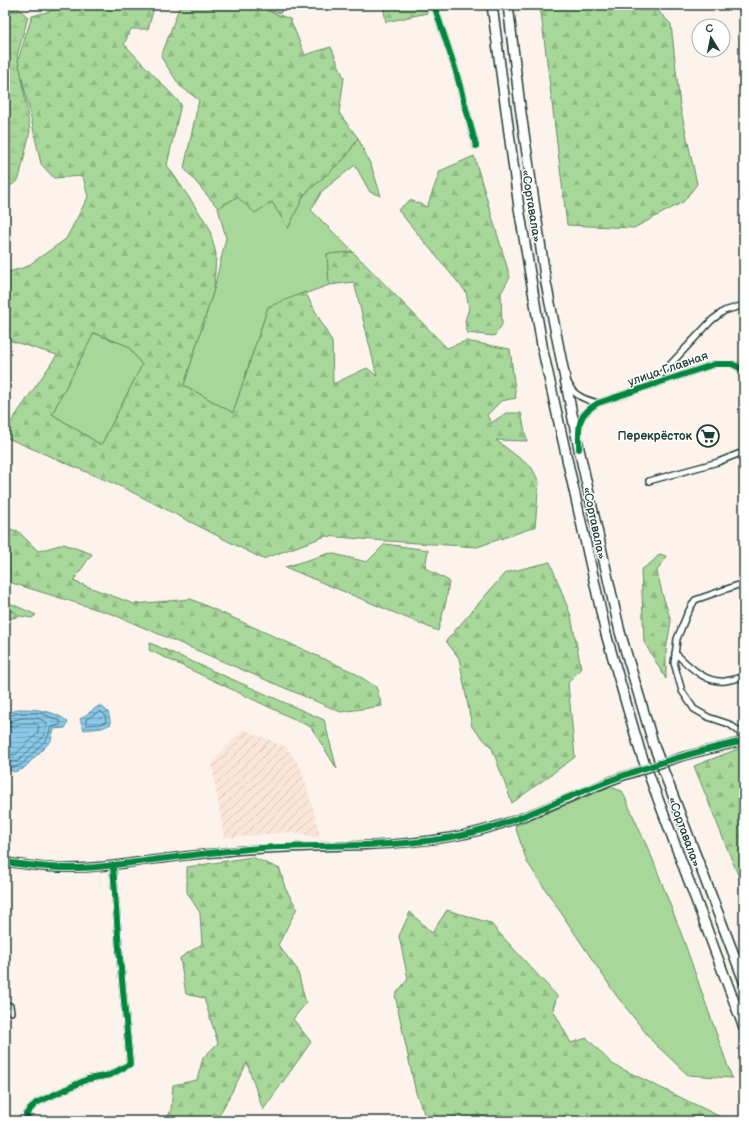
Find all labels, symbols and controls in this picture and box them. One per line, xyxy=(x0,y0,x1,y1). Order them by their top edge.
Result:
north arrow xyxy=(691,18,731,58)
text: С xyxy=(704,22,715,36)
street label: «Сортавала» xyxy=(518,168,544,244)
street label: улица Главная xyxy=(626,348,710,390)
supermarket icon: Перекрёсток xyxy=(695,423,721,449)
place label: Перекрёсток xyxy=(618,429,692,444)
street label: «Сортавала» xyxy=(579,485,609,561)
street label: «Сортавала» xyxy=(664,795,704,869)

